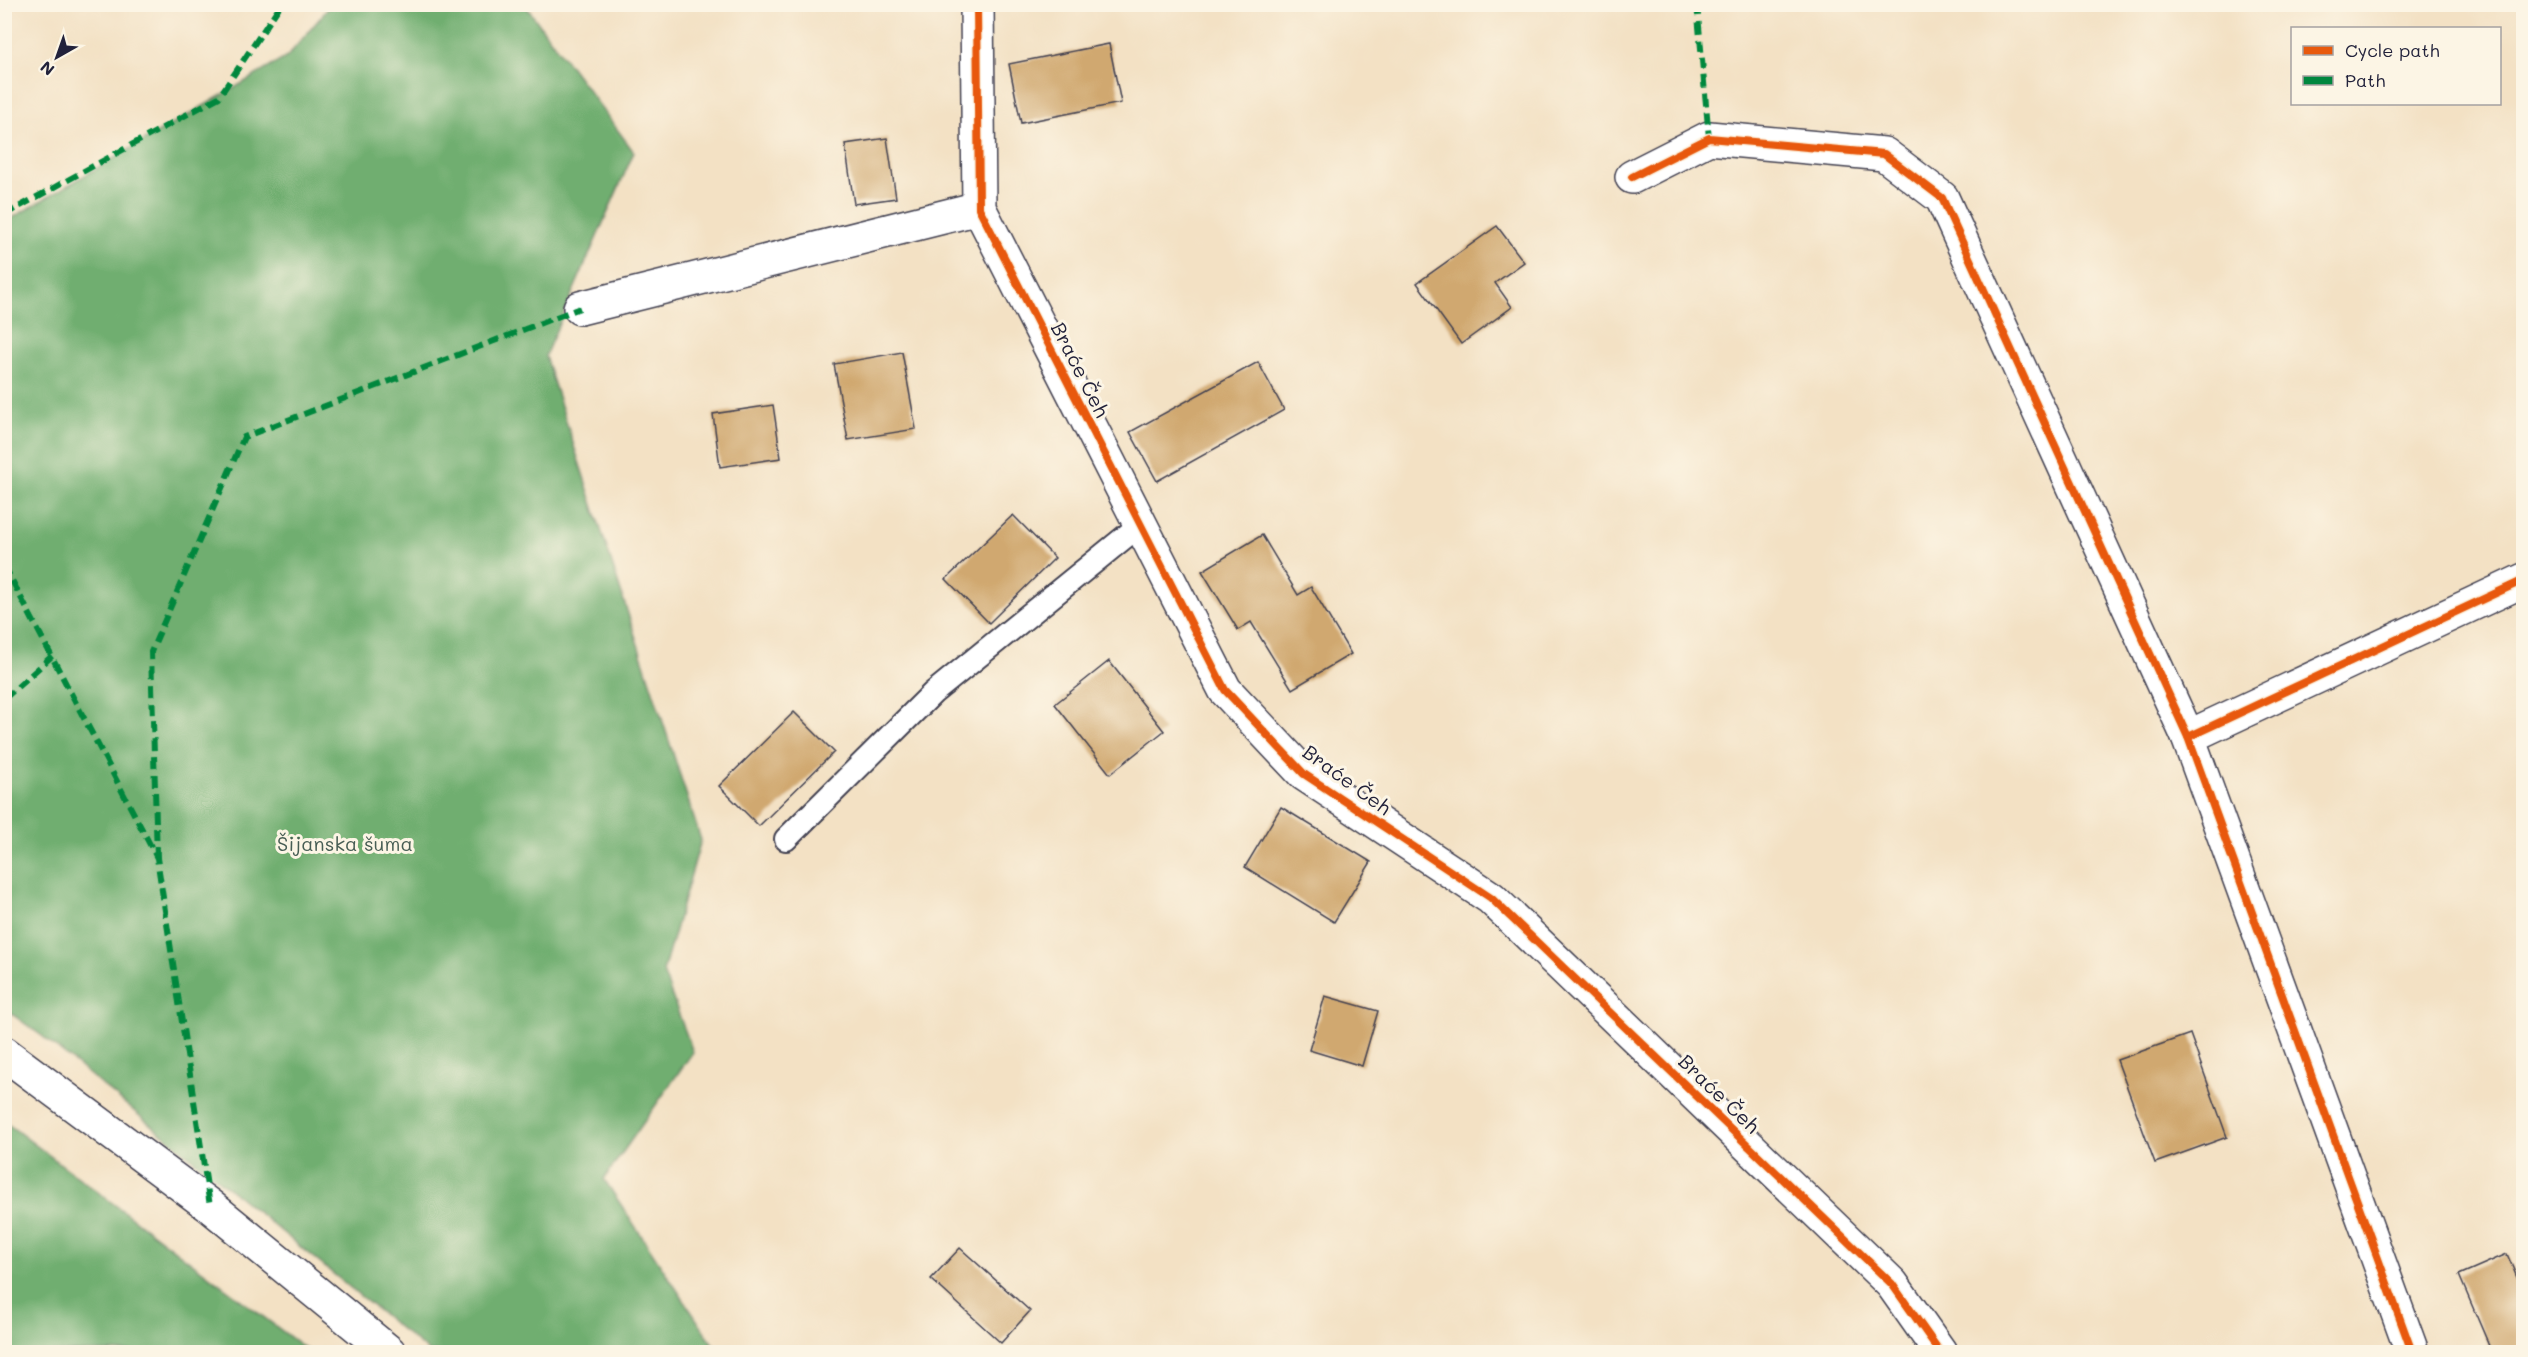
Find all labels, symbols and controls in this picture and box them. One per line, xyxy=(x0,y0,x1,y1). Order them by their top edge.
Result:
north arrow xyxy=(27,27,87,87)
legend xyxy=(2291,27,2501,105)
text: Cycle path xyxy=(2345,38,2440,62)
text: N xyxy=(36,57,58,81)
text: Path xyxy=(2345,68,2385,92)
street label: Braće Čeh xyxy=(1046,318,1116,422)
street label: Braće Čeh xyxy=(1298,738,1397,820)
park label: Šijanska šuma xyxy=(277,830,413,856)
street label: Braće Čeh xyxy=(1673,1048,1766,1139)

